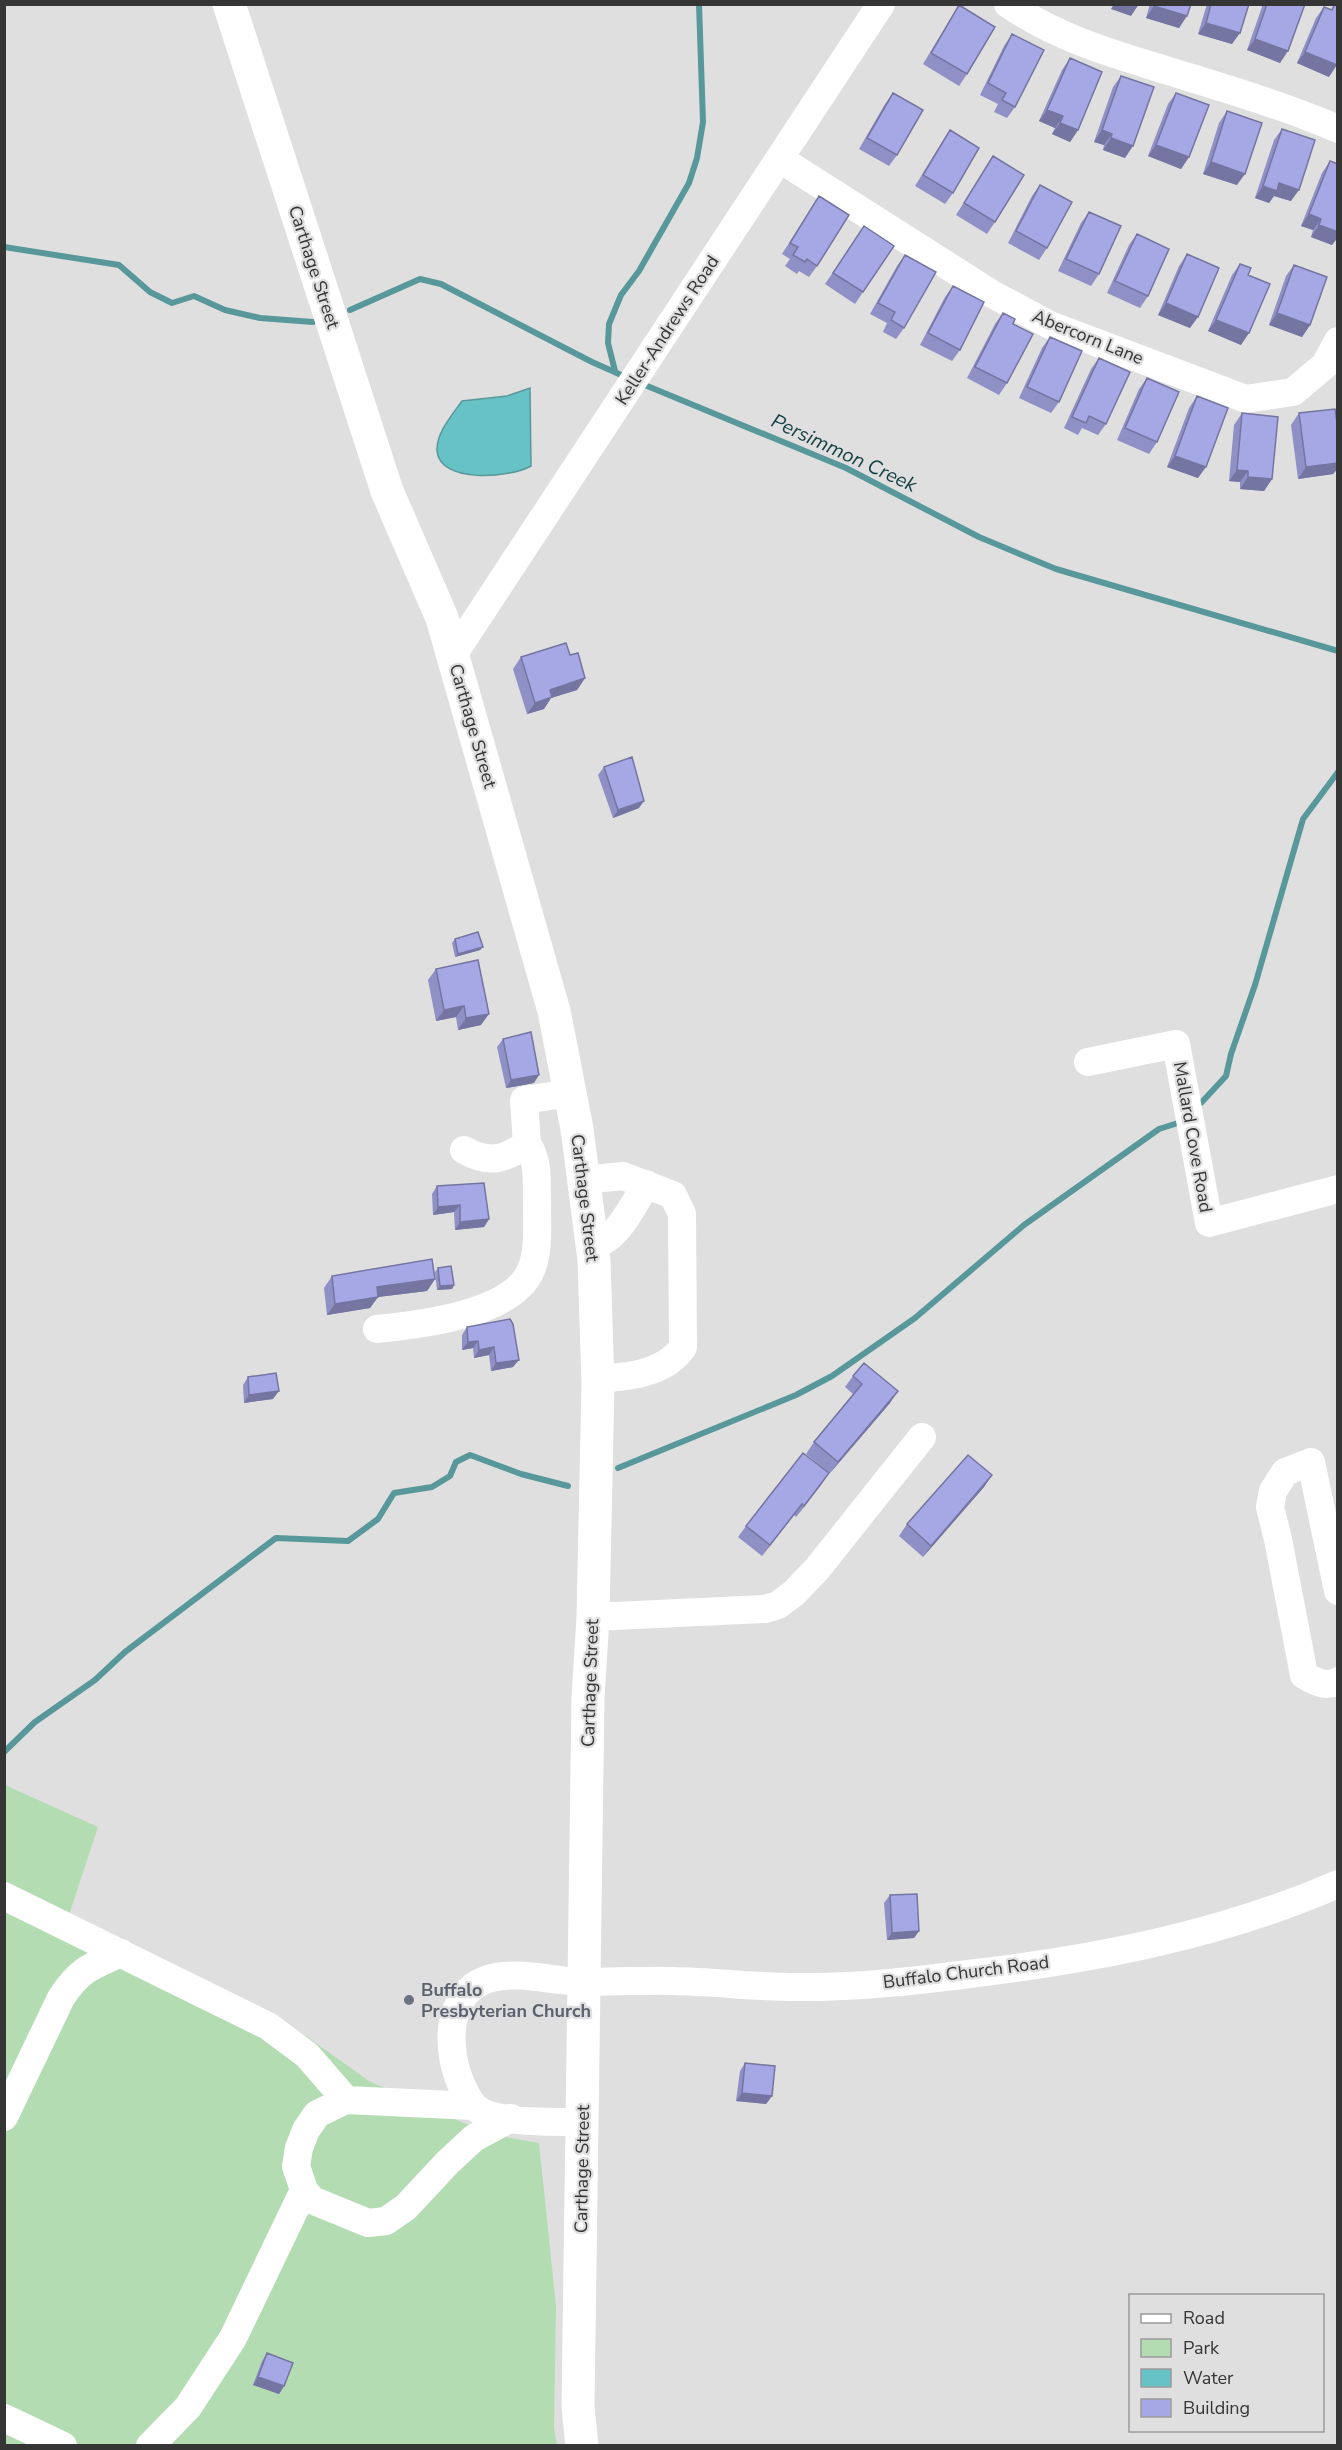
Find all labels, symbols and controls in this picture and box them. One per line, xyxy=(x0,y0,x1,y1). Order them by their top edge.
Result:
street label: Carthage Street xyxy=(283,202,345,332)
street label: Keller-Andrews Road xyxy=(610,251,724,409)
street label: Abercorn Lane xyxy=(1029,304,1147,370)
water label: Persimmon Creek xyxy=(767,407,922,499)
street label: Carthage Street xyxy=(444,661,502,792)
street label: Mallard Cove Road xyxy=(1168,1060,1218,1214)
street label: Carthage Street xyxy=(565,1133,605,1264)
street label: Carthage Street xyxy=(576,1618,604,1747)
street label: Buffalo Church Road xyxy=(882,1950,1050,1994)
place label: Buffalo Presbyterian Church xyxy=(421,1978,591,2023)
marker: Buffalo Presbyterian Church xyxy=(402,1993,416,2007)
street label: Carthage Street xyxy=(569,2104,595,2233)
legend xyxy=(1129,2294,1324,2432)
text: Road xyxy=(1183,2306,1225,2330)
text: Park xyxy=(1183,2336,1220,2360)
text: Water xyxy=(1183,2366,1234,2390)
text: Building xyxy=(1183,2396,1250,2420)

